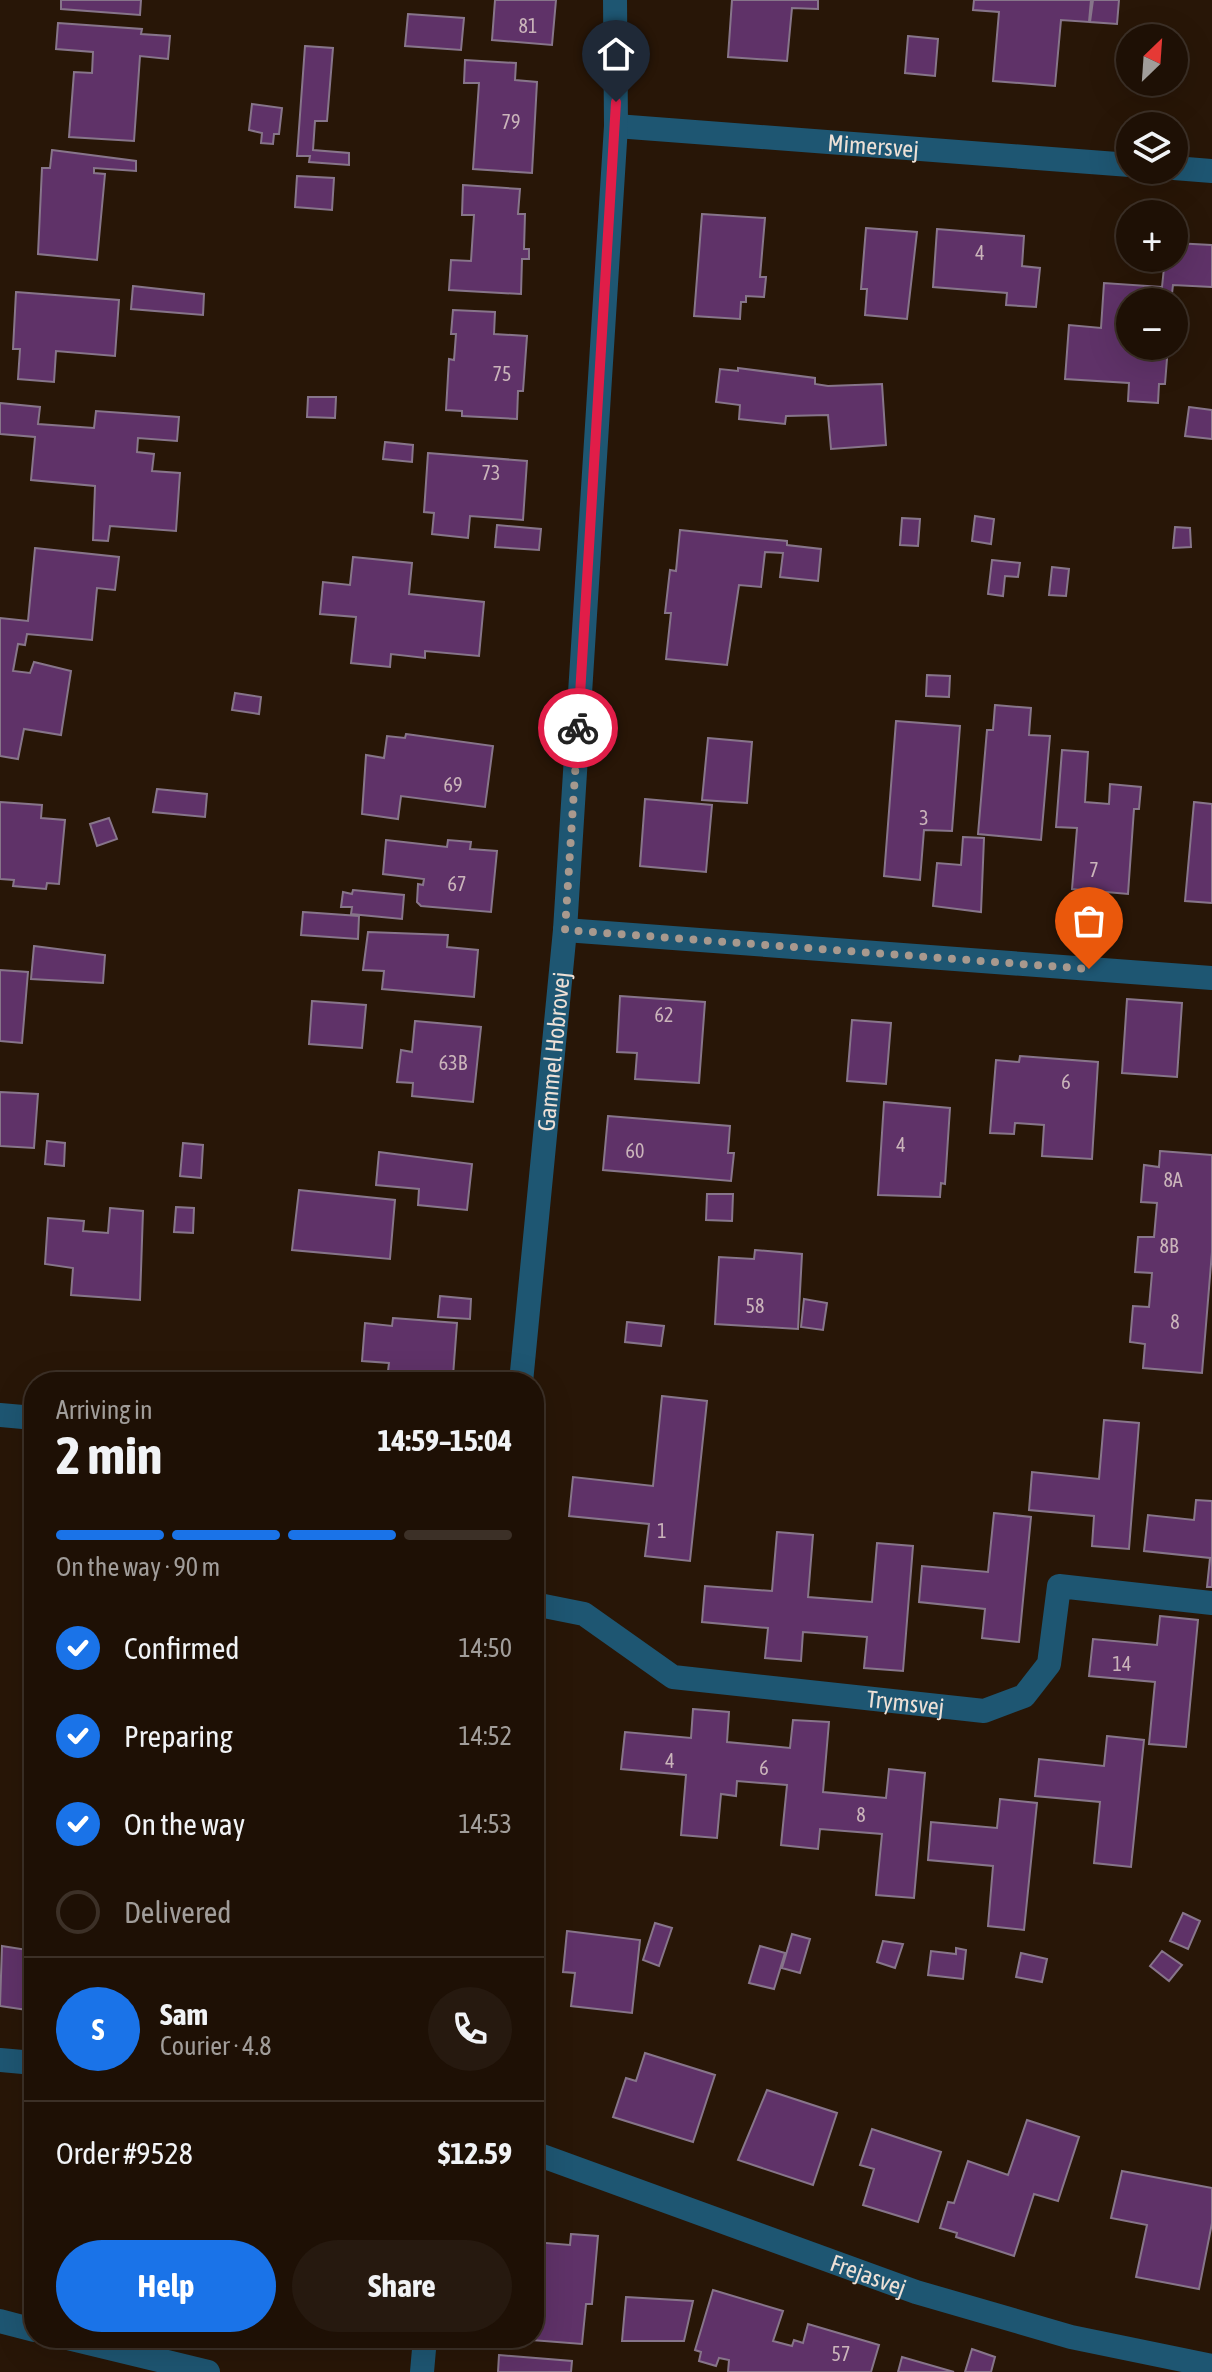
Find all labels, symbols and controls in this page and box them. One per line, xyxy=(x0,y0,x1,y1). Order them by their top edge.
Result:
house number: 81 xyxy=(519,14,537,37)
pin xyxy=(582,20,650,102)
north arrow xyxy=(1116,24,1188,96)
map controls xyxy=(1116,24,1188,360)
icon: home xyxy=(594,32,638,76)
house number: 79 xyxy=(502,110,520,133)
button: layers xyxy=(1116,112,1188,184)
street label: Mimersvej xyxy=(827,129,920,162)
button: + xyxy=(1116,200,1188,272)
house number: 4 xyxy=(975,241,985,264)
button: − xyxy=(1116,288,1188,360)
house number: 75 xyxy=(493,362,511,385)
house number: 73 xyxy=(482,461,500,484)
courier xyxy=(538,688,618,768)
icon: bike xyxy=(556,706,600,750)
house number: 69 xyxy=(444,773,462,796)
house number: 3 xyxy=(919,806,929,829)
house number: 7 xyxy=(1089,858,1099,881)
house number: 67 xyxy=(448,872,466,895)
pin xyxy=(1055,887,1123,969)
icon: bag xyxy=(1067,899,1111,943)
street label: Gammel Hobrovej xyxy=(532,971,574,1132)
house number: 62 xyxy=(655,1003,673,1026)
house number: 63B xyxy=(439,1051,468,1074)
house number: 6 xyxy=(1061,1070,1071,1093)
house number: 4 xyxy=(896,1133,906,1156)
house number: 60 xyxy=(626,1139,644,1162)
house number: 8A xyxy=(1163,1168,1183,1191)
house number: 8B xyxy=(1160,1234,1179,1257)
house number: 58 xyxy=(746,1294,764,1317)
house number: 8 xyxy=(1170,1310,1180,1333)
text: Arriving in xyxy=(56,1395,153,1425)
text: 14:59–15:04 xyxy=(377,1423,512,1457)
text: 2 min xyxy=(56,1425,162,1485)
house number: 1 xyxy=(657,1519,667,1542)
text: On the way · 90 m xyxy=(56,1552,220,1582)
icon: check xyxy=(56,1626,100,1670)
text: Confirmed xyxy=(124,1631,239,1665)
text: 14:50 xyxy=(458,1633,512,1663)
house number: 14 xyxy=(1113,1652,1131,1675)
street label: Trymsvej xyxy=(865,1685,946,1720)
icon: check xyxy=(56,1714,100,1758)
text: Preparing xyxy=(124,1719,233,1753)
text: 14:52 xyxy=(458,1721,512,1751)
house number: 4 xyxy=(665,1749,675,1772)
house number: 6 xyxy=(759,1756,769,1779)
icon: check xyxy=(56,1802,100,1846)
house number: 8 xyxy=(856,1803,866,1826)
text: On the way xyxy=(124,1807,245,1841)
text: 14:53 xyxy=(458,1809,512,1839)
text: Delivered xyxy=(124,1895,232,1929)
button: phone xyxy=(428,1987,512,2071)
text: Sam xyxy=(160,1997,208,2031)
text: S xyxy=(92,2012,104,2046)
text: Courier · 4.8 xyxy=(160,2031,271,2061)
text: Order #9528 xyxy=(56,2136,193,2170)
text: $12.59 xyxy=(438,2136,512,2170)
button: Help xyxy=(56,2240,276,2332)
button: Share xyxy=(292,2240,512,2332)
street label: Frejasvej xyxy=(827,2249,910,2301)
house number: 57 xyxy=(832,2342,850,2365)

